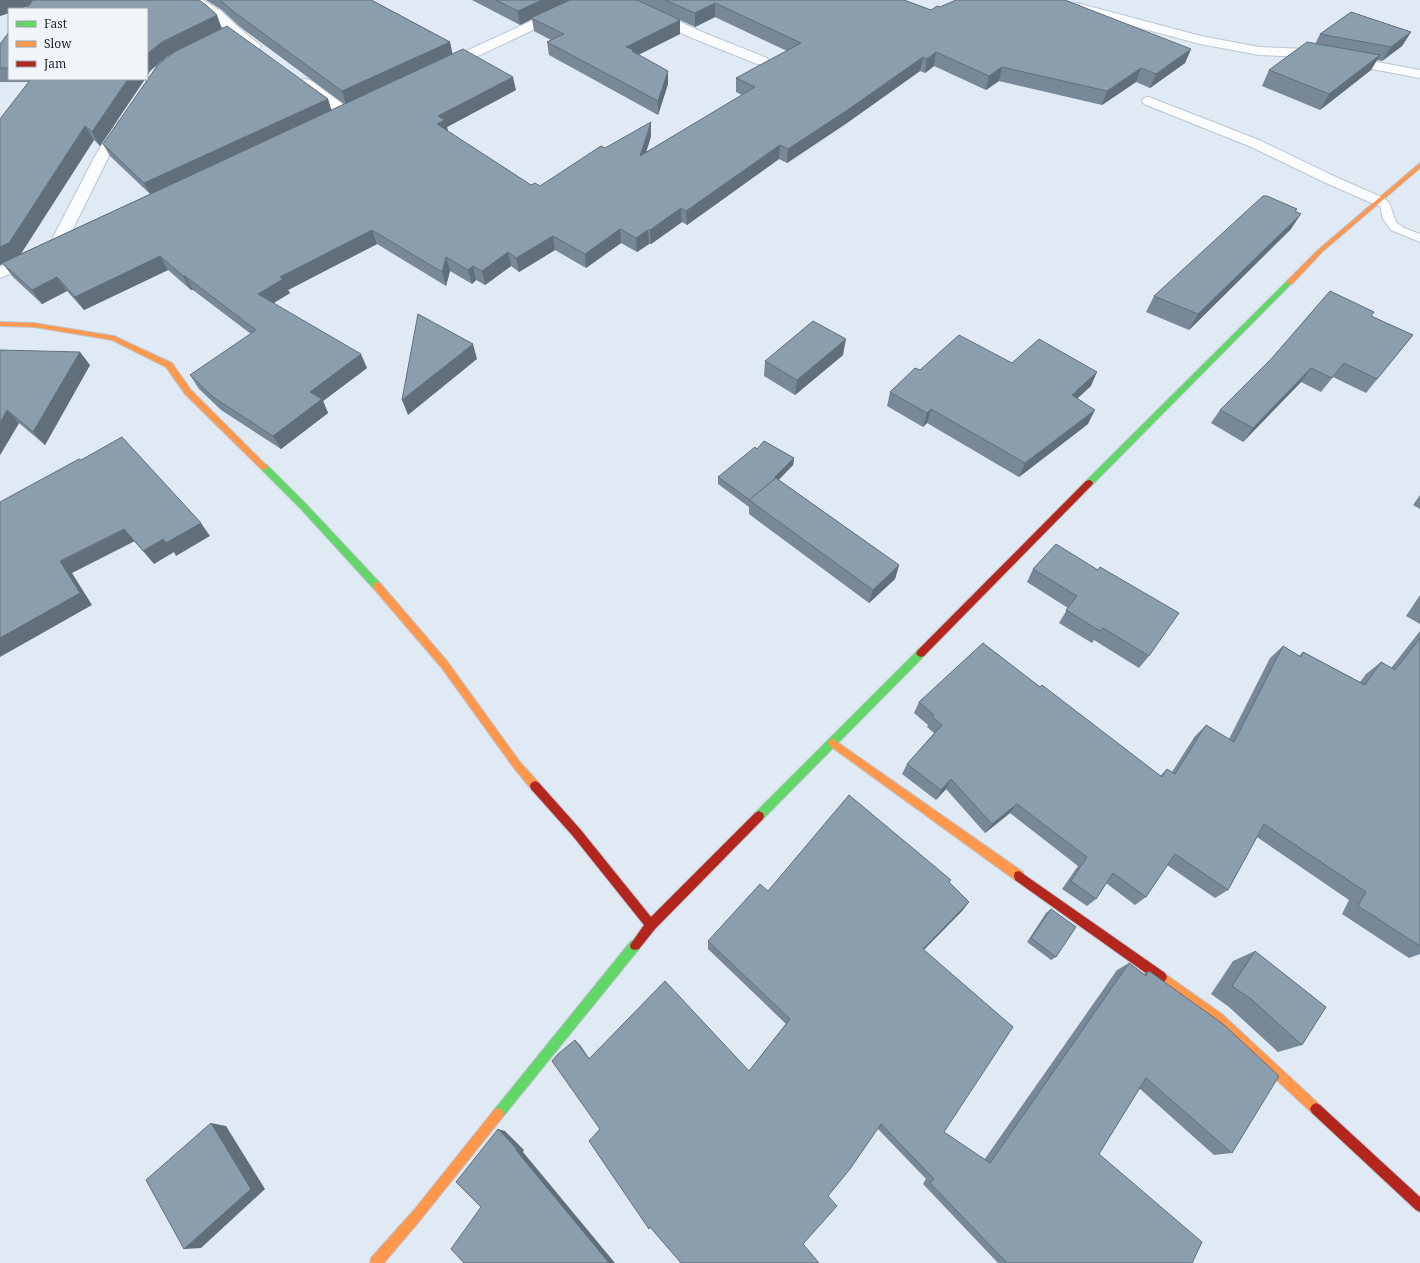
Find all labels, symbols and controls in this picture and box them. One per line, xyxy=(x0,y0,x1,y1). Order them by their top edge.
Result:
legend xyxy=(8,8,148,80)
text: Fast xyxy=(44,15,67,32)
text: Slow xyxy=(44,35,72,52)
text: Jam xyxy=(43,55,66,72)

